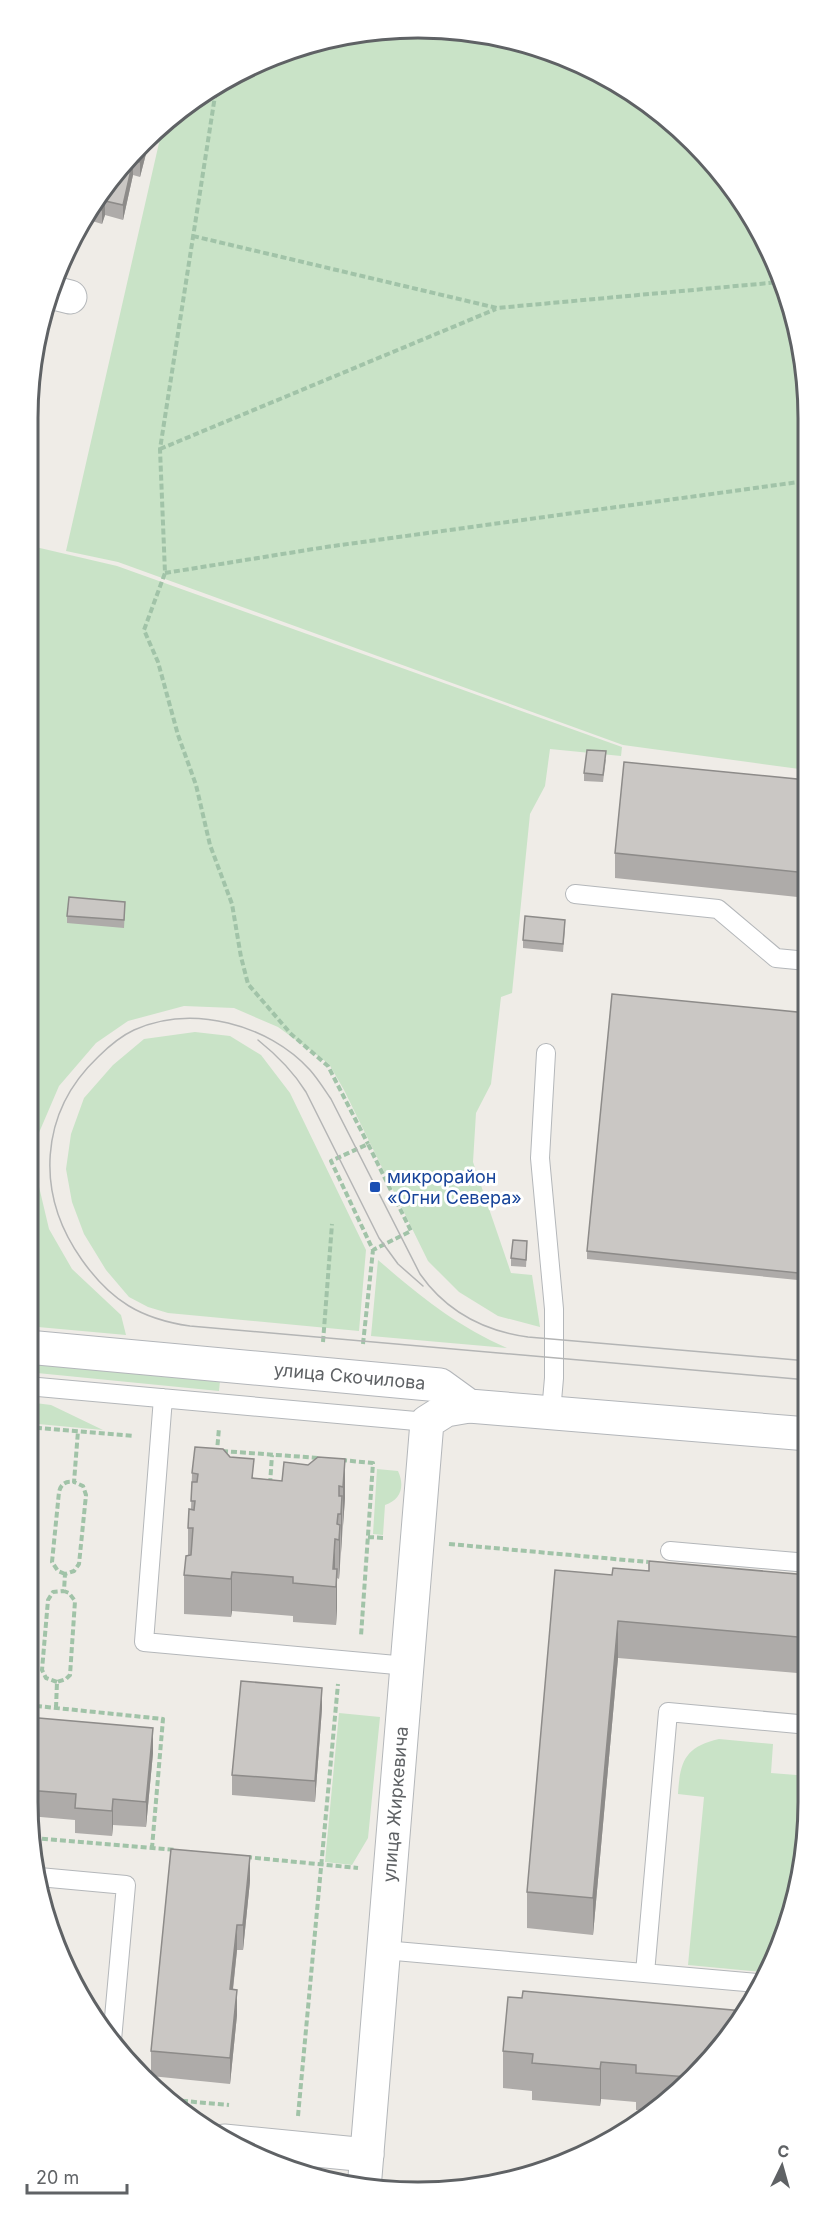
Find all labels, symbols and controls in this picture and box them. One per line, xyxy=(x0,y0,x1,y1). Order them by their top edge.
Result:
place label: микрорайон «Огни Севера» xyxy=(387,1166,522,1208)
marker: микрорайон «Огни Севера» xyxy=(368,1180,382,1194)
street label: улица Скочилова xyxy=(273,1359,426,1394)
street label: улица Жиркевича xyxy=(378,1725,412,1883)
north arrow xyxy=(752,2136,812,2196)
text: С xyxy=(777,2141,790,2162)
scale bar xyxy=(27,2157,128,2195)
text: 20 m xyxy=(36,2167,79,2188)

